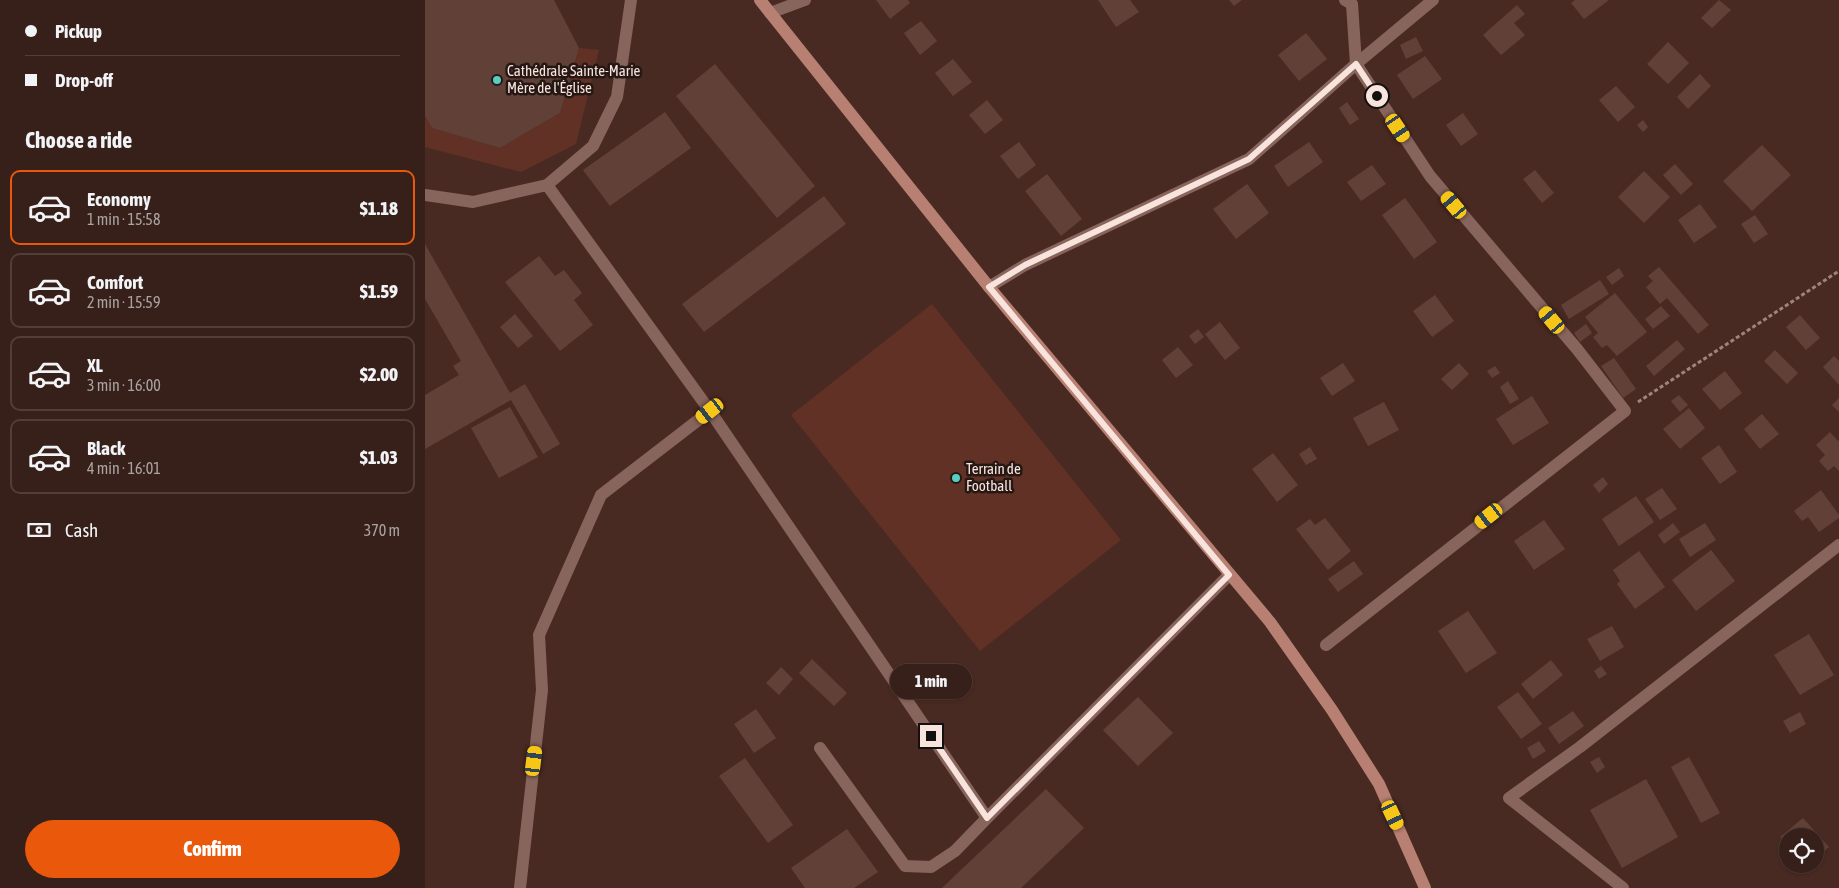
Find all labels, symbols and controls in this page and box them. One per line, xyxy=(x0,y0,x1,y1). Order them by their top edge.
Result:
text: Pickup xyxy=(55,20,102,42)
place label: Cathédrale Sainte-Marie Mère de l'Église xyxy=(507,62,641,96)
text: Drop-off xyxy=(55,69,113,91)
marker: Cathédrale Sainte-Marie Mère de l'Église xyxy=(491,74,503,86)
route start xyxy=(1366,85,1388,107)
car xyxy=(1383,111,1412,145)
text: Choose a ride xyxy=(25,127,132,153)
icon: car xyxy=(27,185,72,230)
text: Economy xyxy=(87,188,151,210)
car xyxy=(1438,189,1469,221)
text: $1.18 xyxy=(360,197,398,219)
text: 1 min · 15:58 xyxy=(87,210,160,228)
icon: car xyxy=(27,268,72,313)
text: Comfort xyxy=(87,271,143,293)
text: $1.59 xyxy=(360,280,398,302)
text: 2 min · 15:59 xyxy=(87,293,160,311)
car xyxy=(1536,304,1567,336)
icon: car xyxy=(27,351,72,396)
text: XL xyxy=(87,354,103,376)
text: $2.00 xyxy=(360,363,398,385)
text: 3 min · 16:00 xyxy=(87,376,161,394)
car xyxy=(693,396,726,426)
icon: car xyxy=(27,434,72,479)
text: Black xyxy=(87,437,125,459)
text: $1.03 xyxy=(360,446,398,468)
text: 4 min · 16:01 xyxy=(87,459,161,477)
place label: Terrain de Football xyxy=(966,460,1021,494)
marker: Terrain de Football xyxy=(950,472,962,484)
car xyxy=(1472,501,1505,531)
icon: cash xyxy=(25,516,53,544)
text: Cash xyxy=(65,519,98,541)
text: 370 m xyxy=(364,521,400,539)
callout: 1 min xyxy=(890,664,972,698)
text: 1 min xyxy=(915,672,947,690)
route end xyxy=(920,725,942,747)
car xyxy=(524,745,543,777)
car xyxy=(1379,798,1406,832)
button: Confirm xyxy=(25,820,400,878)
map controls xyxy=(1779,828,1824,873)
button: locate xyxy=(1779,828,1824,873)

